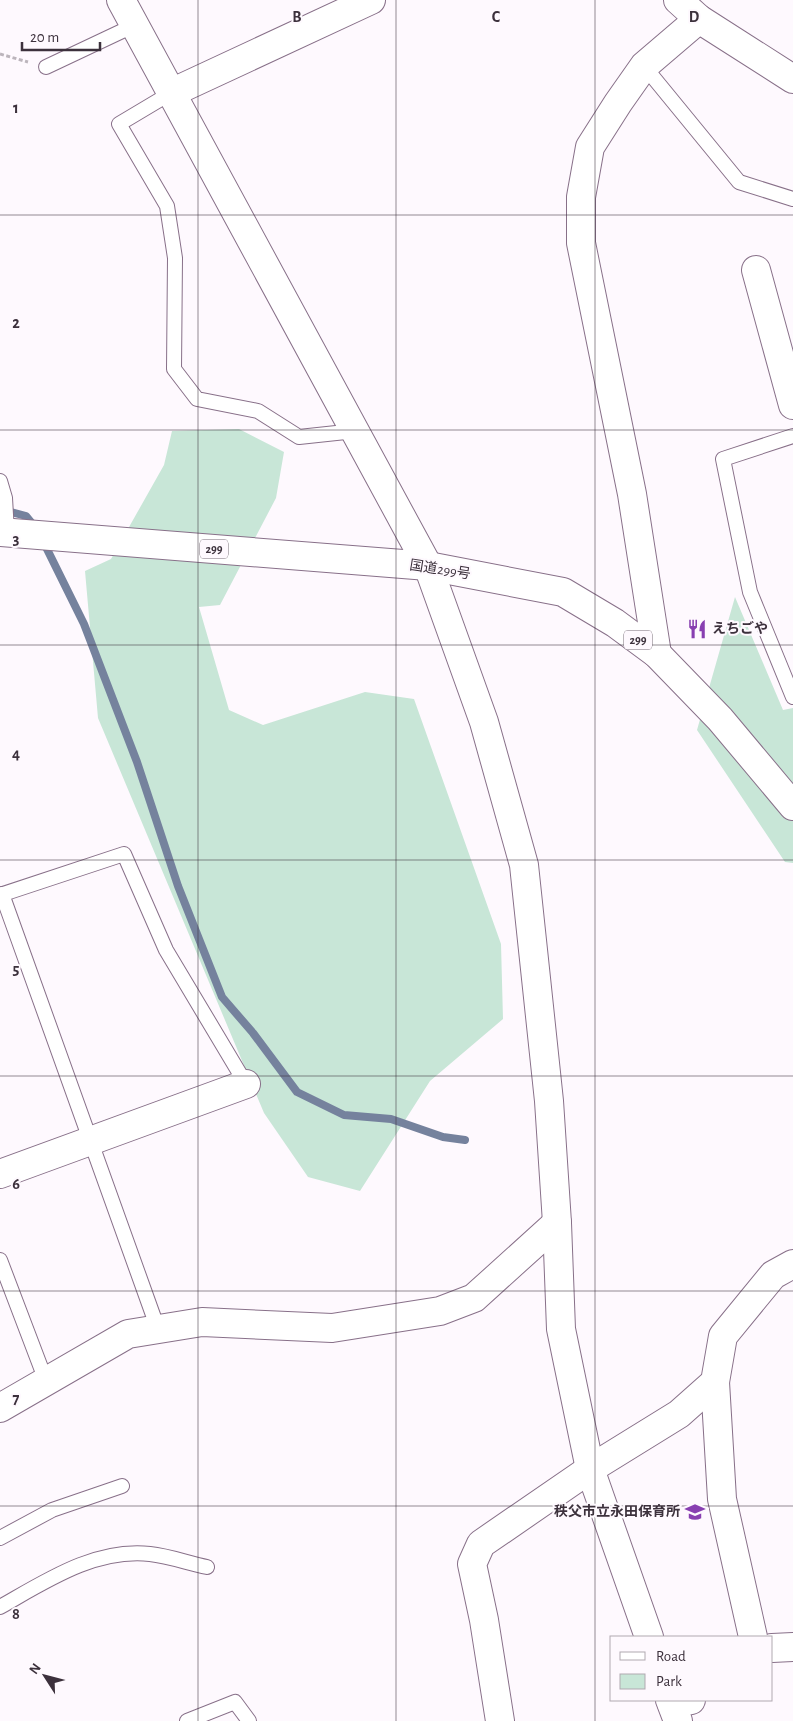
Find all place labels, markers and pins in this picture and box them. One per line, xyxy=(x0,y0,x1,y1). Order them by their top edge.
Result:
restaurant icon: えちごや xyxy=(686,618,708,640)
place label: えちごや xyxy=(712,620,768,636)
school or university icon: 秩父市立永田保育所 xyxy=(684,1501,706,1523)
place label: 秩父市立永田保育所 xyxy=(554,1504,680,1519)

